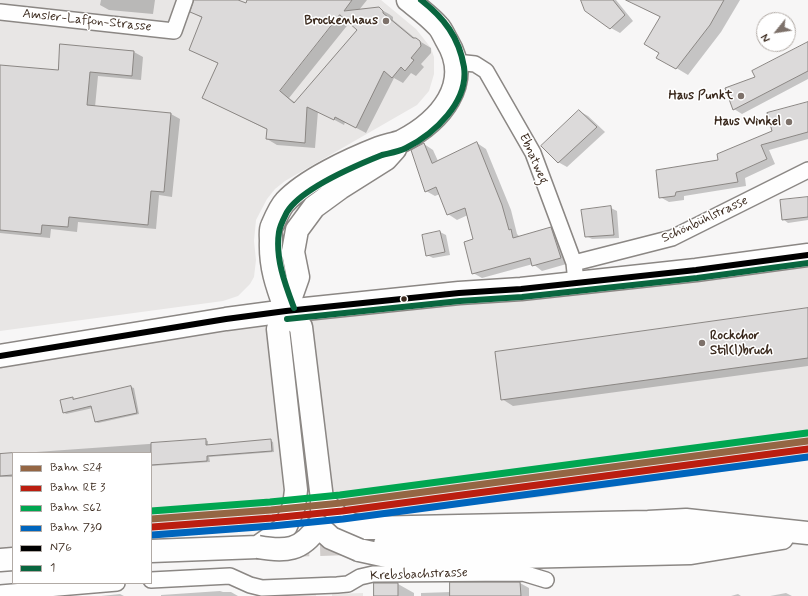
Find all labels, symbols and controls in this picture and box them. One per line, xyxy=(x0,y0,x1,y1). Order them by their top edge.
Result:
street label: Amsler-Laffon-Strasse xyxy=(22,6,152,36)
north arrow xyxy=(756,12,796,52)
place label: Brockenhaus xyxy=(304,13,378,29)
marker: Brockenhaus xyxy=(381,16,391,26)
text: N xyxy=(759,31,774,44)
place label: Haus Punkt xyxy=(668,88,733,104)
marker: Haus Punkt xyxy=(736,91,746,101)
place label: Haus Winkel xyxy=(714,114,781,130)
marker: Haus Winkel xyxy=(784,117,794,127)
street label: Ebnatweg xyxy=(515,131,551,187)
street label: Schönbühlstrasse xyxy=(659,193,751,247)
unlabelled marker xyxy=(399,294,409,304)
place label: Rockchor Stil(l)bruch xyxy=(710,328,773,359)
marker: Rockchor Stil(l)bruch xyxy=(697,338,707,348)
legend xyxy=(12,452,152,584)
text: Bahn S24 xyxy=(50,460,103,476)
text: Bahn RE 3 xyxy=(50,480,105,496)
text: Bahn S62 xyxy=(50,500,102,516)
text: Bahn 730 xyxy=(50,520,102,536)
text: N76 xyxy=(50,540,72,556)
text: 1 xyxy=(50,560,55,576)
street label: Krebsbachstrasse xyxy=(370,566,468,584)

